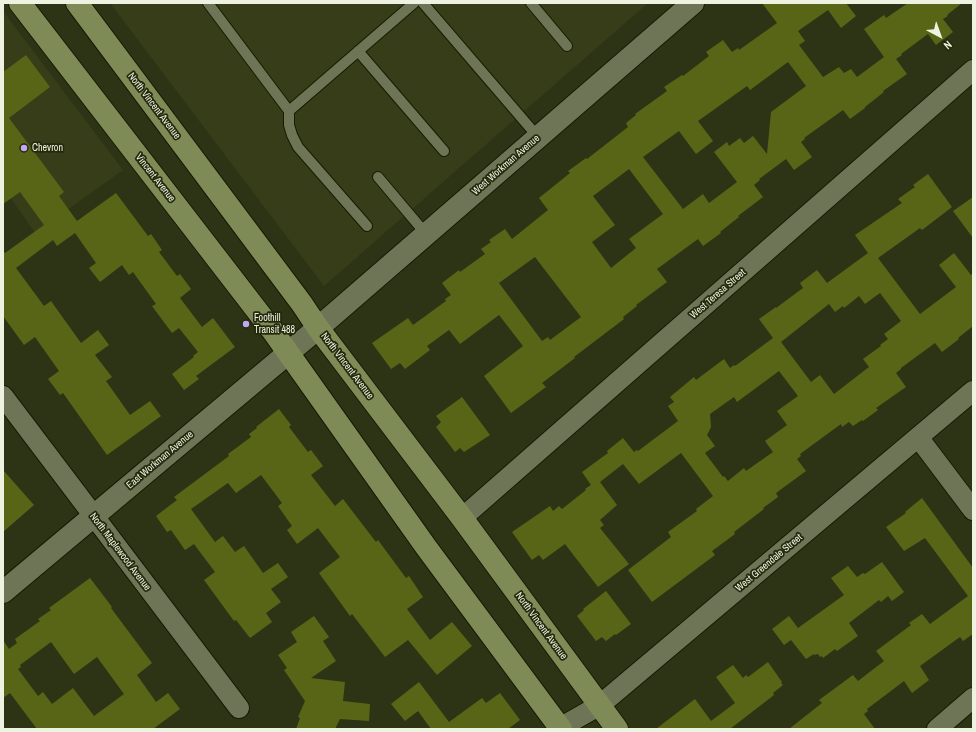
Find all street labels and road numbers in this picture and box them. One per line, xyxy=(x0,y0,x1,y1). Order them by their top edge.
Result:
street label: North Vincent Avenue xyxy=(125,70,183,142)
street label: West Workman Avenue xyxy=(470,132,542,198)
street label: Vincent Avenue xyxy=(133,152,177,204)
street label: West Teresa Street xyxy=(688,267,748,321)
street label: North Vincent Avenue xyxy=(318,330,376,402)
street label: East Workman Avenue xyxy=(124,429,196,491)
street label: North Maplewood Avenue xyxy=(87,511,153,593)
street label: West Greendale Street xyxy=(733,532,805,594)
street label: North Vincent Avenue xyxy=(513,590,569,662)

